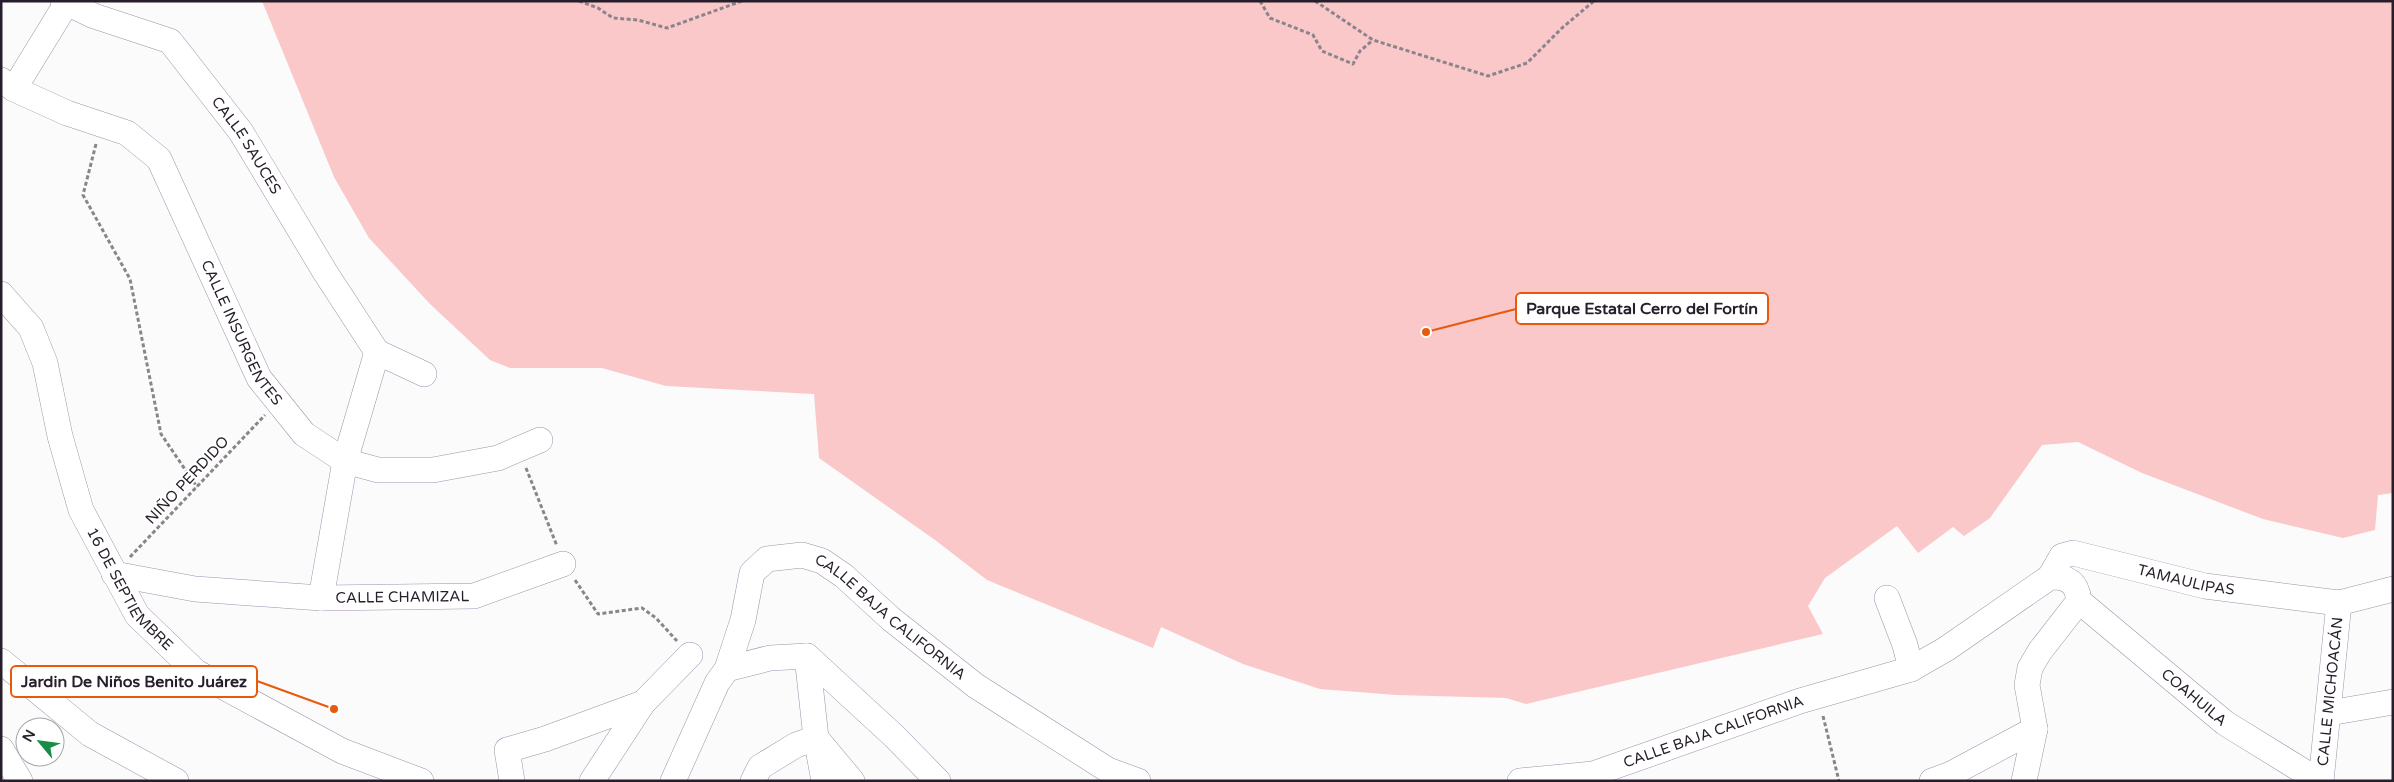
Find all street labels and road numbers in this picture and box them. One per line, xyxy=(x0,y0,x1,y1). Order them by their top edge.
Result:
street label: CALLE SAUCES xyxy=(208,93,285,197)
street label: CALLE INSURGENTES xyxy=(197,257,286,409)
street label: NIÑO PERDIDO xyxy=(142,432,232,528)
street label: 16 DE SEPTIEMBRE xyxy=(83,524,177,654)
street label: CALLE BAJA CALIFORNIA xyxy=(813,550,970,684)
street label: TAMAULIPAS xyxy=(2136,560,2236,599)
street label: CALLE CHAMIZAL xyxy=(335,587,470,607)
street label: CALLE MICHOACÁN xyxy=(2314,616,2347,767)
street label: COAHUILA xyxy=(2158,665,2231,730)
street label: CALLE BAJA CALIFORNIA xyxy=(1621,691,1806,772)

